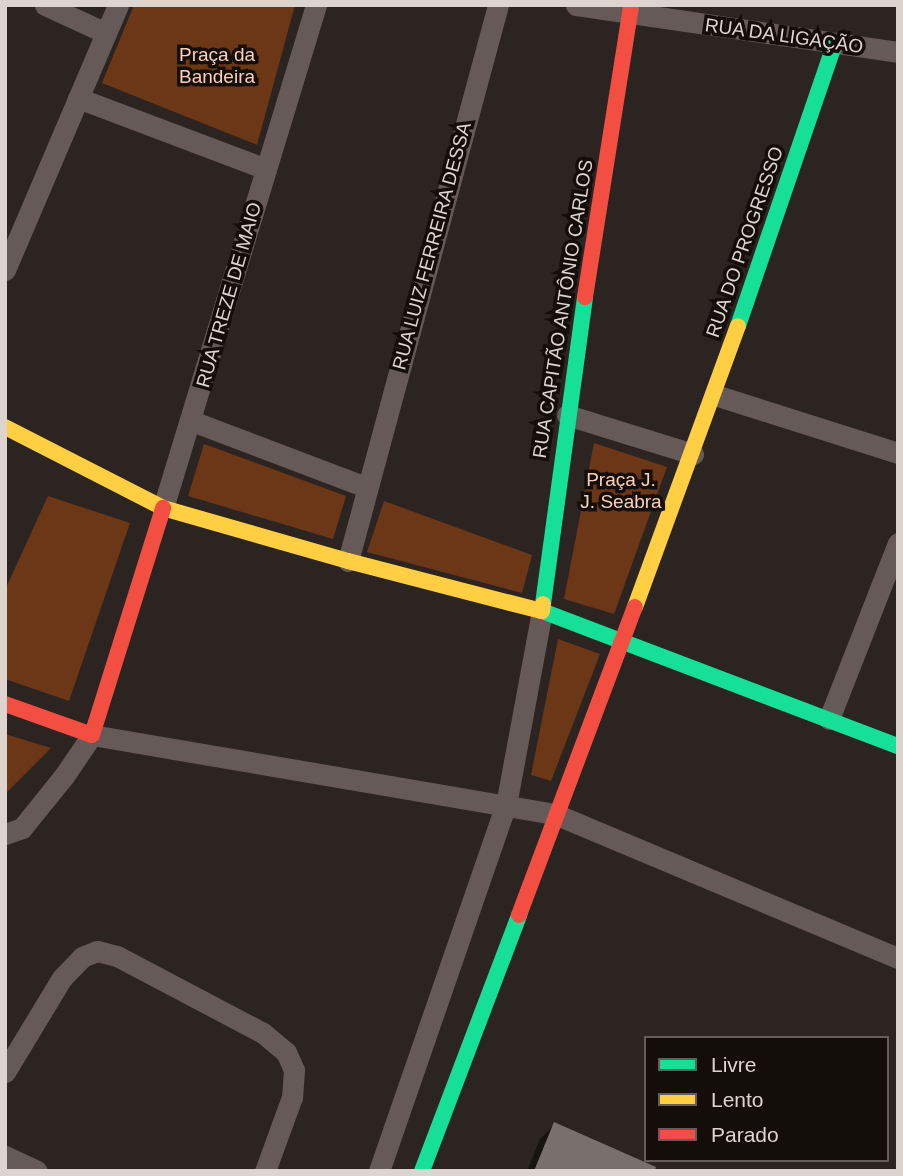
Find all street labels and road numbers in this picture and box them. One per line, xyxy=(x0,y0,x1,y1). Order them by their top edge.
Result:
street label: RUA DA LIGAÇÃO xyxy=(702,13,866,59)
street label: RUA LUIZ FERREIRA DESSA xyxy=(388,119,476,373)
street label: RUA DO PROGRESSO xyxy=(701,143,789,341)
street label: RUA CAPITÃO ANTÔNIO CARLOS xyxy=(528,157,598,461)
street label: RUA TREZE DE MAIO xyxy=(191,199,267,391)

